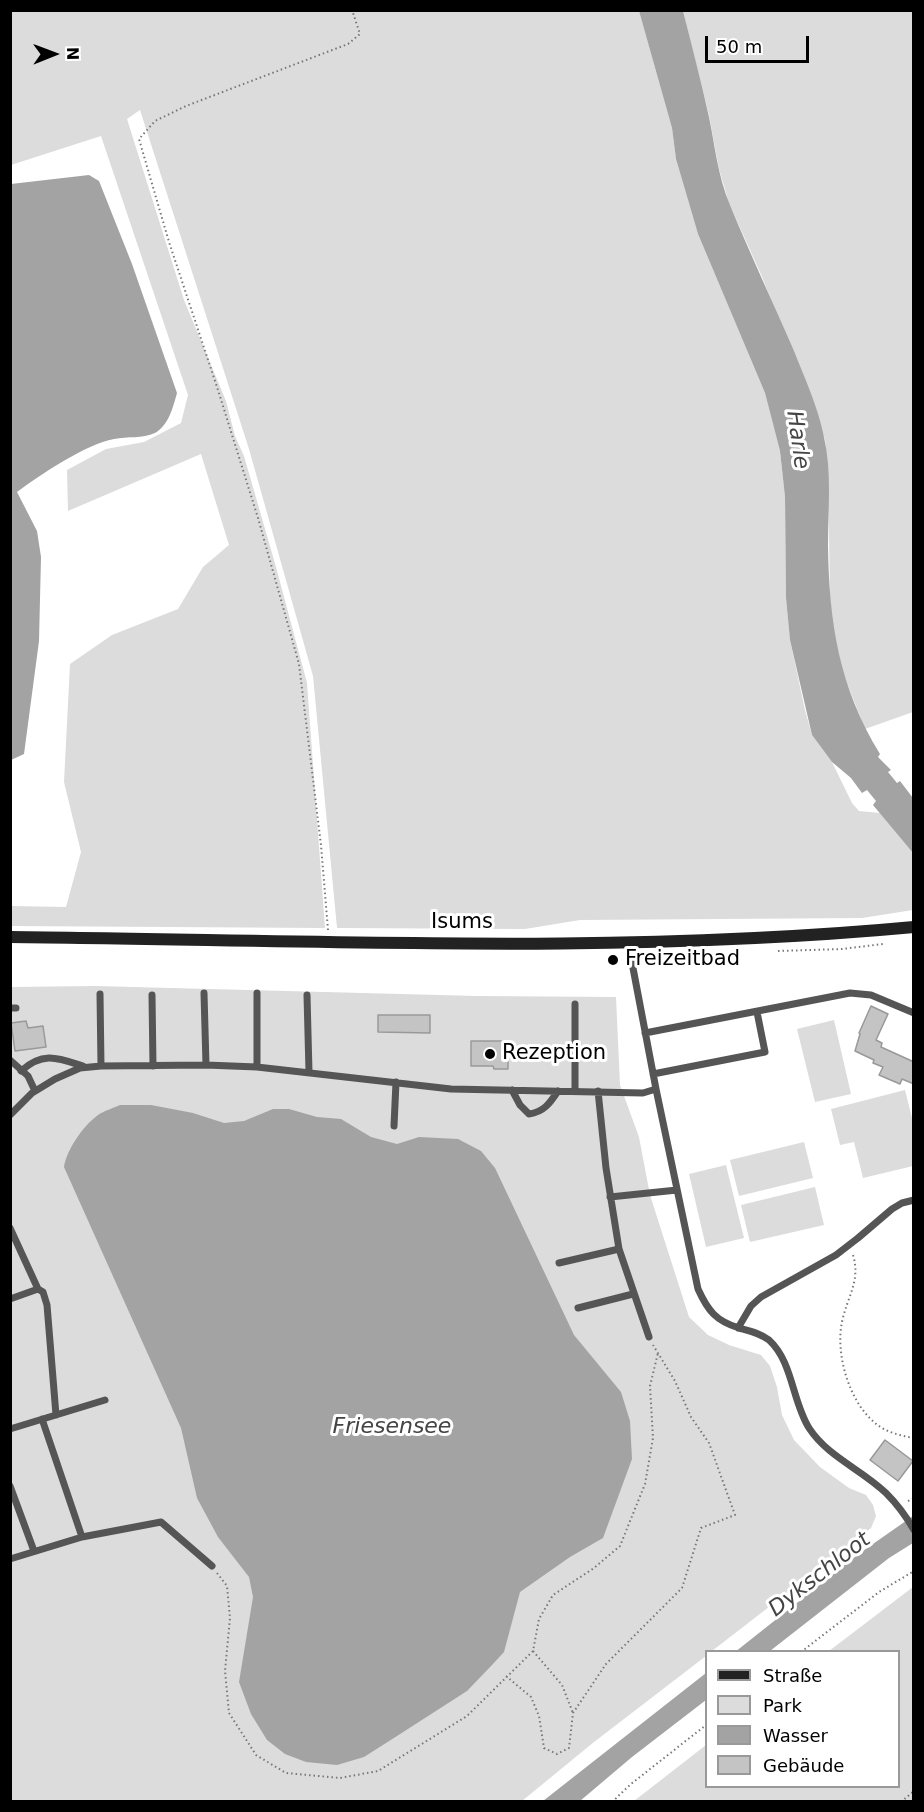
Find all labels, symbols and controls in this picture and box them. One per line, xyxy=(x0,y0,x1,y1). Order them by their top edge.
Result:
north arrow xyxy=(24,24,84,84)
scale bar xyxy=(708,24,812,62)
text: 50 m xyxy=(716,36,762,57)
text: N xyxy=(63,47,82,61)
water label: Harle xyxy=(780,409,814,471)
street label: Isums xyxy=(431,910,493,936)
place label: Freizeitbad xyxy=(625,947,740,973)
marker: Freizeitbad xyxy=(606,953,620,967)
place label: Rezeption xyxy=(502,1041,606,1067)
marker: Rezeption xyxy=(483,1047,497,1061)
water label: Friesensee xyxy=(333,1414,451,1440)
water label: Dykschloot xyxy=(764,1527,876,1623)
legend xyxy=(705,1650,900,1788)
text: Straße xyxy=(763,1665,822,1686)
text: Park xyxy=(763,1695,802,1716)
text: Wasser xyxy=(763,1725,828,1746)
text: Gebäude xyxy=(763,1755,844,1776)

